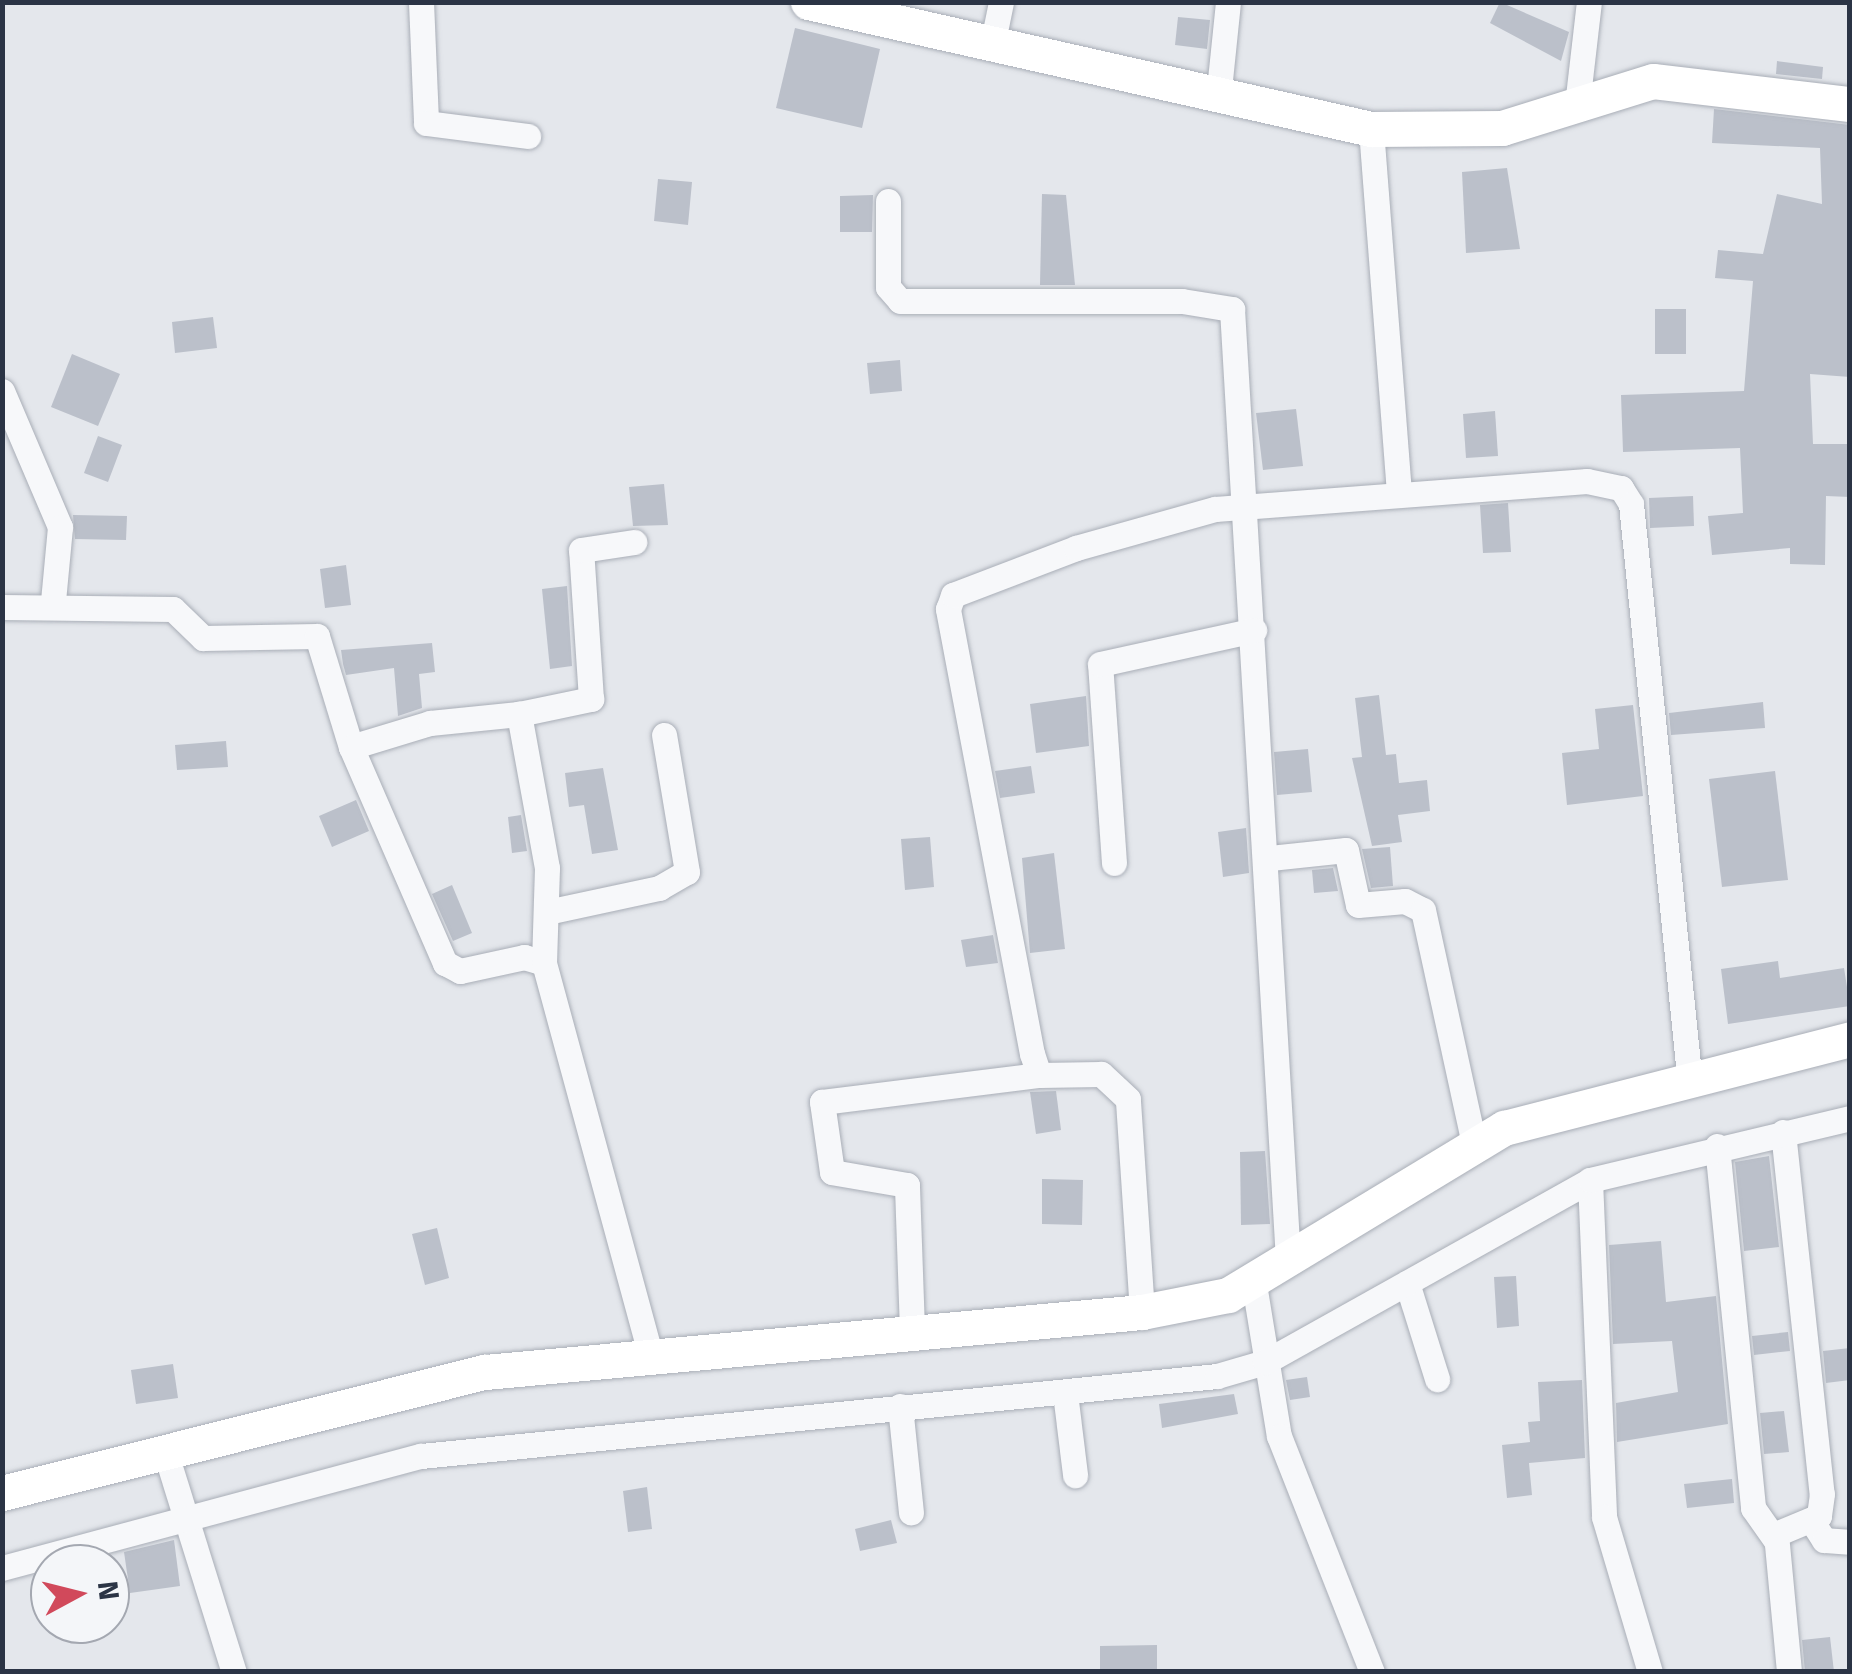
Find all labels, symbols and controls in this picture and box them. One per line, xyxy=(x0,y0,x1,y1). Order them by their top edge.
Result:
north arrow xyxy=(30,1544,130,1644)
text: N xyxy=(91,1579,126,1602)

